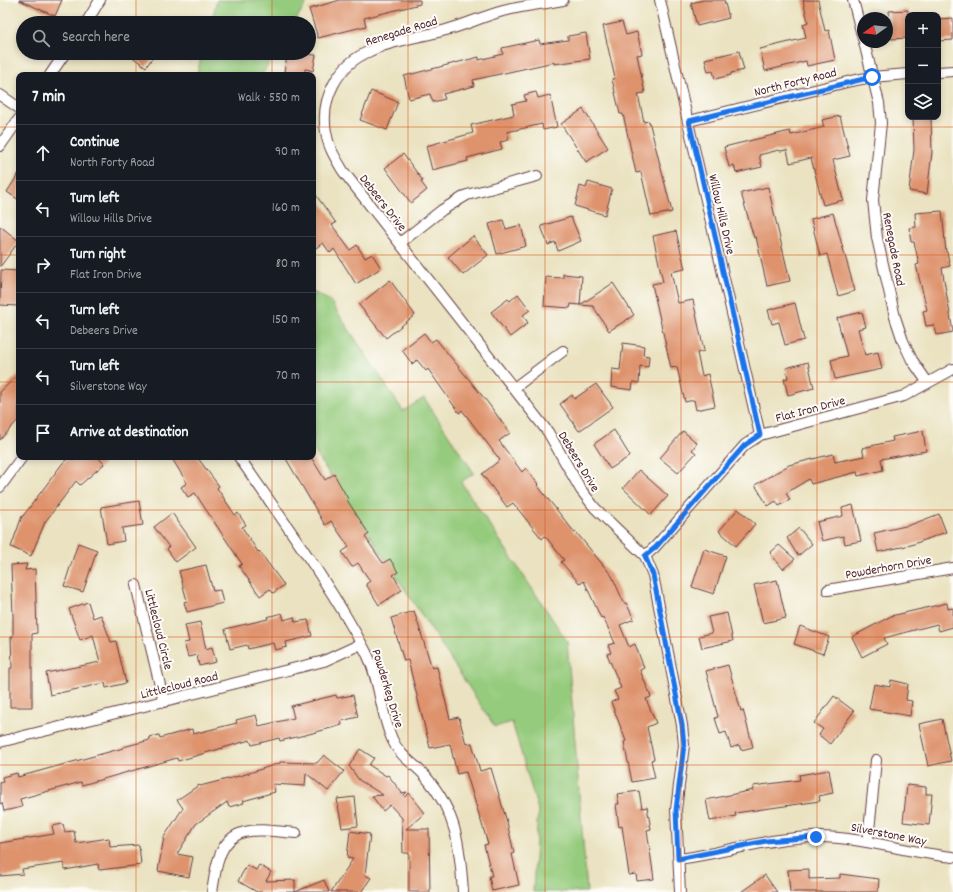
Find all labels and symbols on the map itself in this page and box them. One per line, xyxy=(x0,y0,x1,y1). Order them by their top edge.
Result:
street label: Renegade Road xyxy=(363,12,440,52)
north arrow xyxy=(857,12,893,48)
street label: North Forty Road xyxy=(752,64,839,103)
route start xyxy=(863,68,881,86)
street label: Debeers Drive xyxy=(354,171,411,236)
street label: Willow Hills Drive xyxy=(702,173,739,257)
street label: Renegade Road xyxy=(876,211,909,288)
street label: Flat Iron Drive xyxy=(774,392,848,429)
street label: Debeers Drive xyxy=(552,428,604,496)
street label: Powderhorn Drive xyxy=(844,551,933,585)
street label: Littlecloud Circle xyxy=(138,587,177,672)
street label: Powderkeg Drive xyxy=(366,647,408,731)
street label: Littlecloud Road xyxy=(139,668,220,705)
street label: Silverstone Way xyxy=(849,819,929,852)
route end xyxy=(807,828,825,846)

